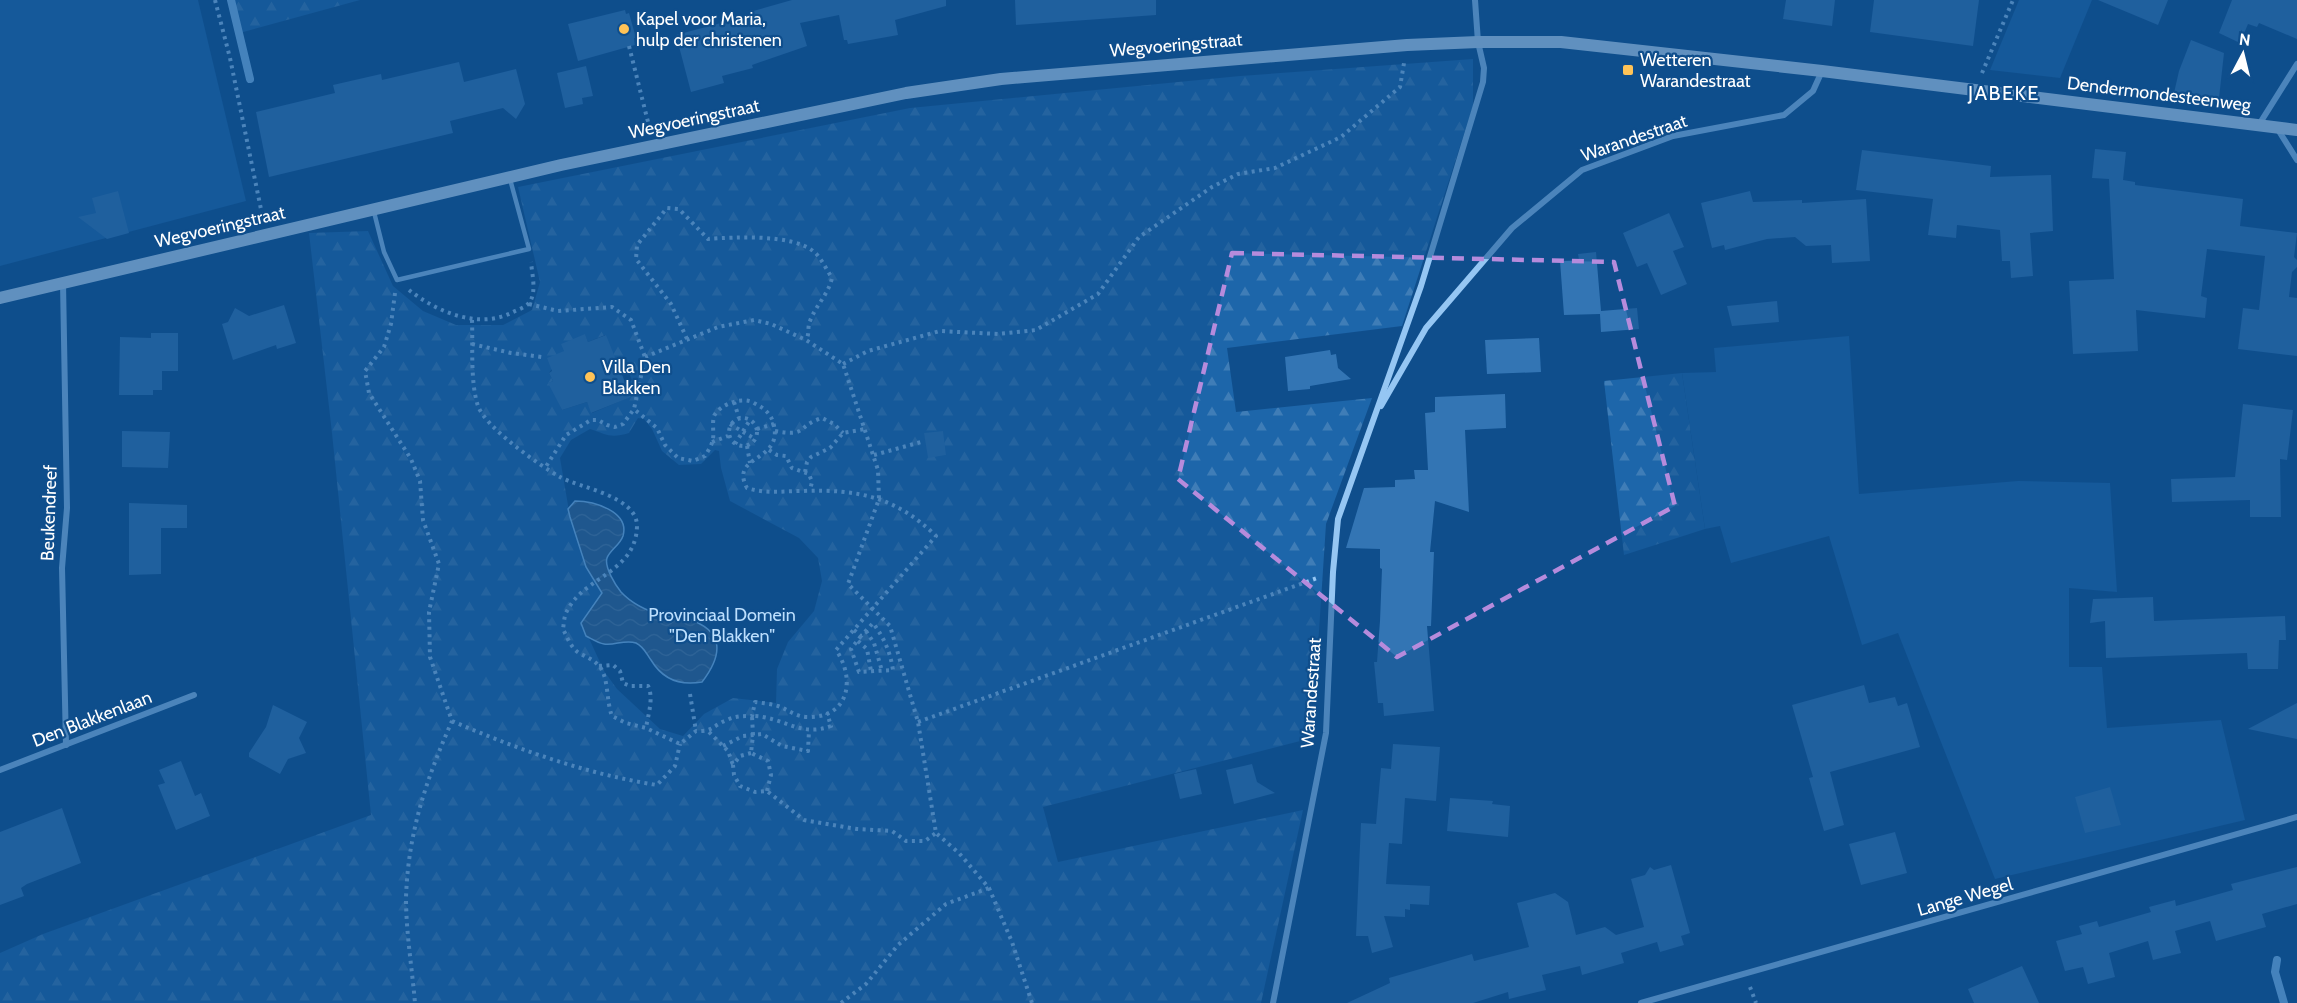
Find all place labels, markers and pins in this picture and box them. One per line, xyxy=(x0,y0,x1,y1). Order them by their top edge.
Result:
place label: Kapel voor Maria, hulp der christenen xyxy=(636,8,782,51)
marker: Kapel voor Maria, hulp der christenen xyxy=(617,22,631,36)
place label: Wetteren Warandestraat xyxy=(1640,49,1751,92)
marker: Wetteren Warandestraat xyxy=(1621,63,1635,77)
place label: Villa Den Blakken xyxy=(602,356,671,399)
marker: Villa Den Blakken xyxy=(583,370,597,384)

